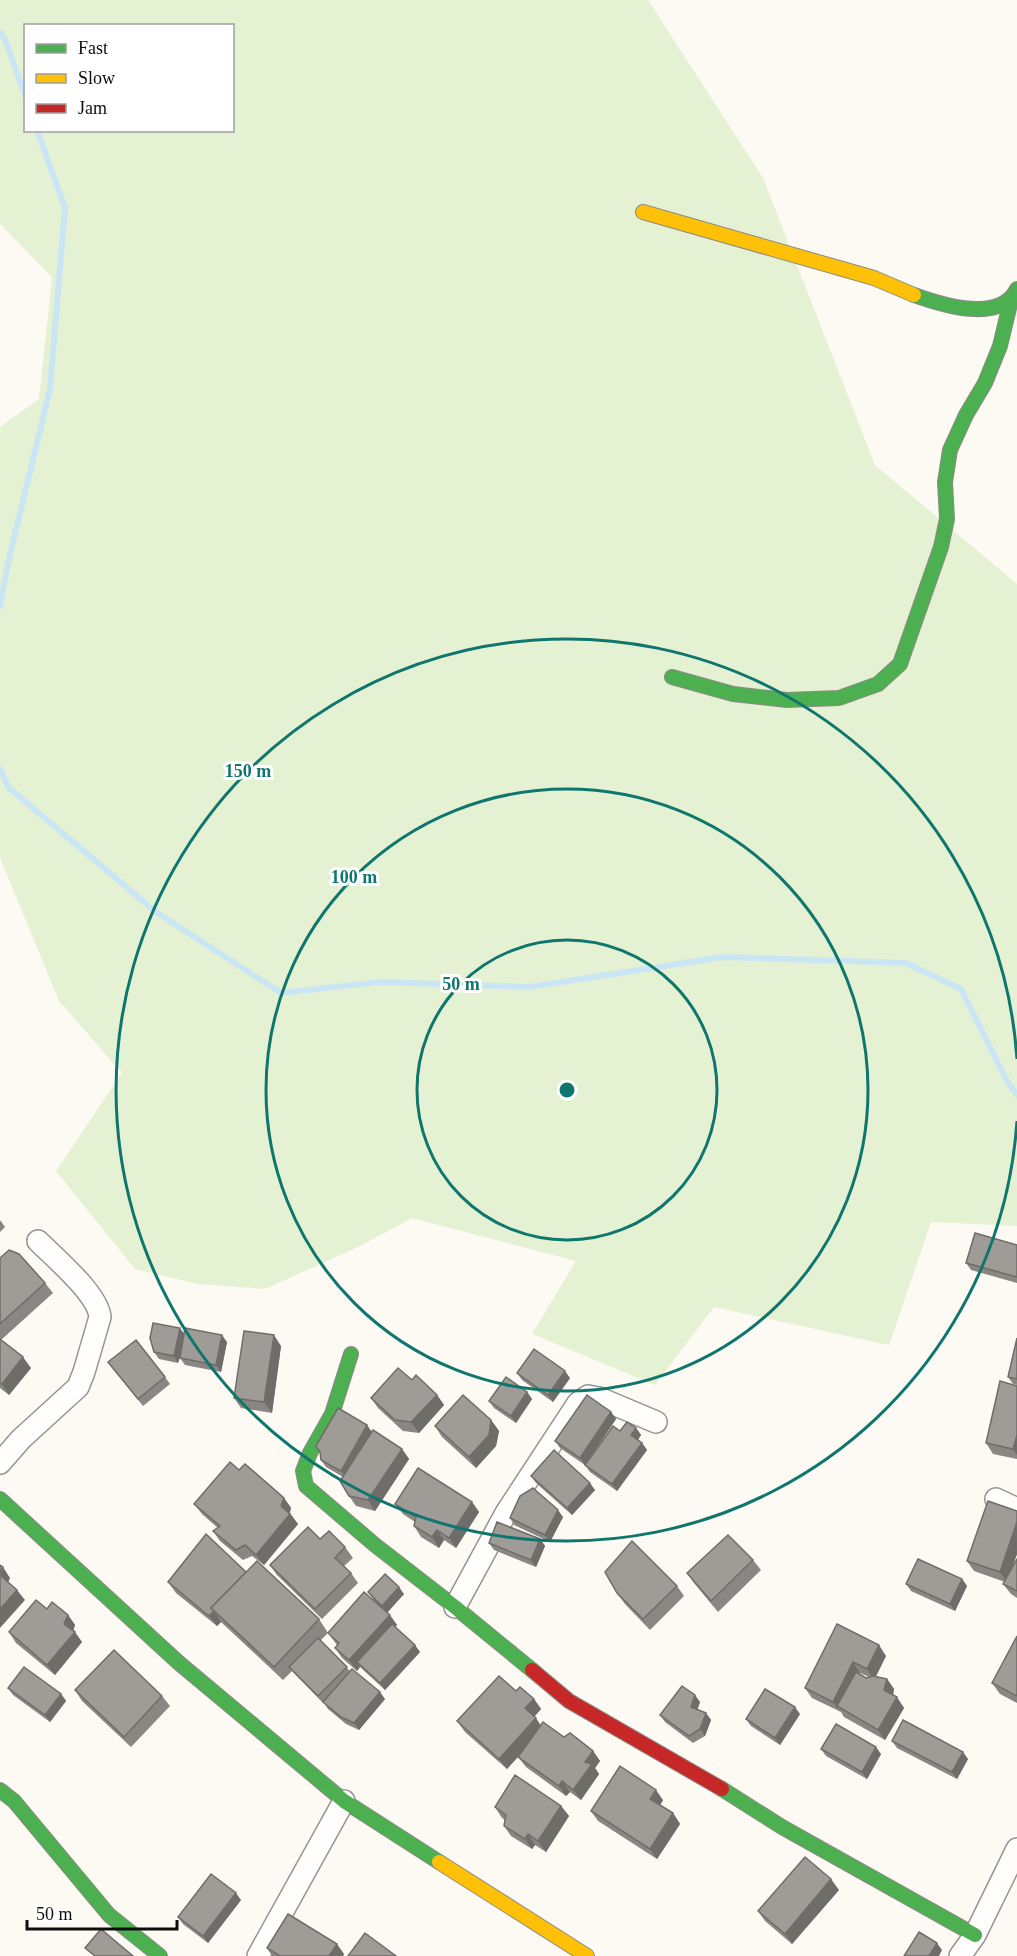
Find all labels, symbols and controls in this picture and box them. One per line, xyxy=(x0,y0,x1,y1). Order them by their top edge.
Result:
legend xyxy=(24,24,234,132)
text: Fast xyxy=(78,38,108,58)
text: Slow xyxy=(78,68,115,88)
text: Jam xyxy=(78,98,107,118)
text: 150 m xyxy=(225,761,271,781)
text: 100 m xyxy=(331,867,377,887)
text: 50 m xyxy=(442,974,480,994)
centre of rings xyxy=(557,1080,577,1100)
scale bar xyxy=(27,1893,177,1931)
text: 50 m xyxy=(36,1904,73,1924)

